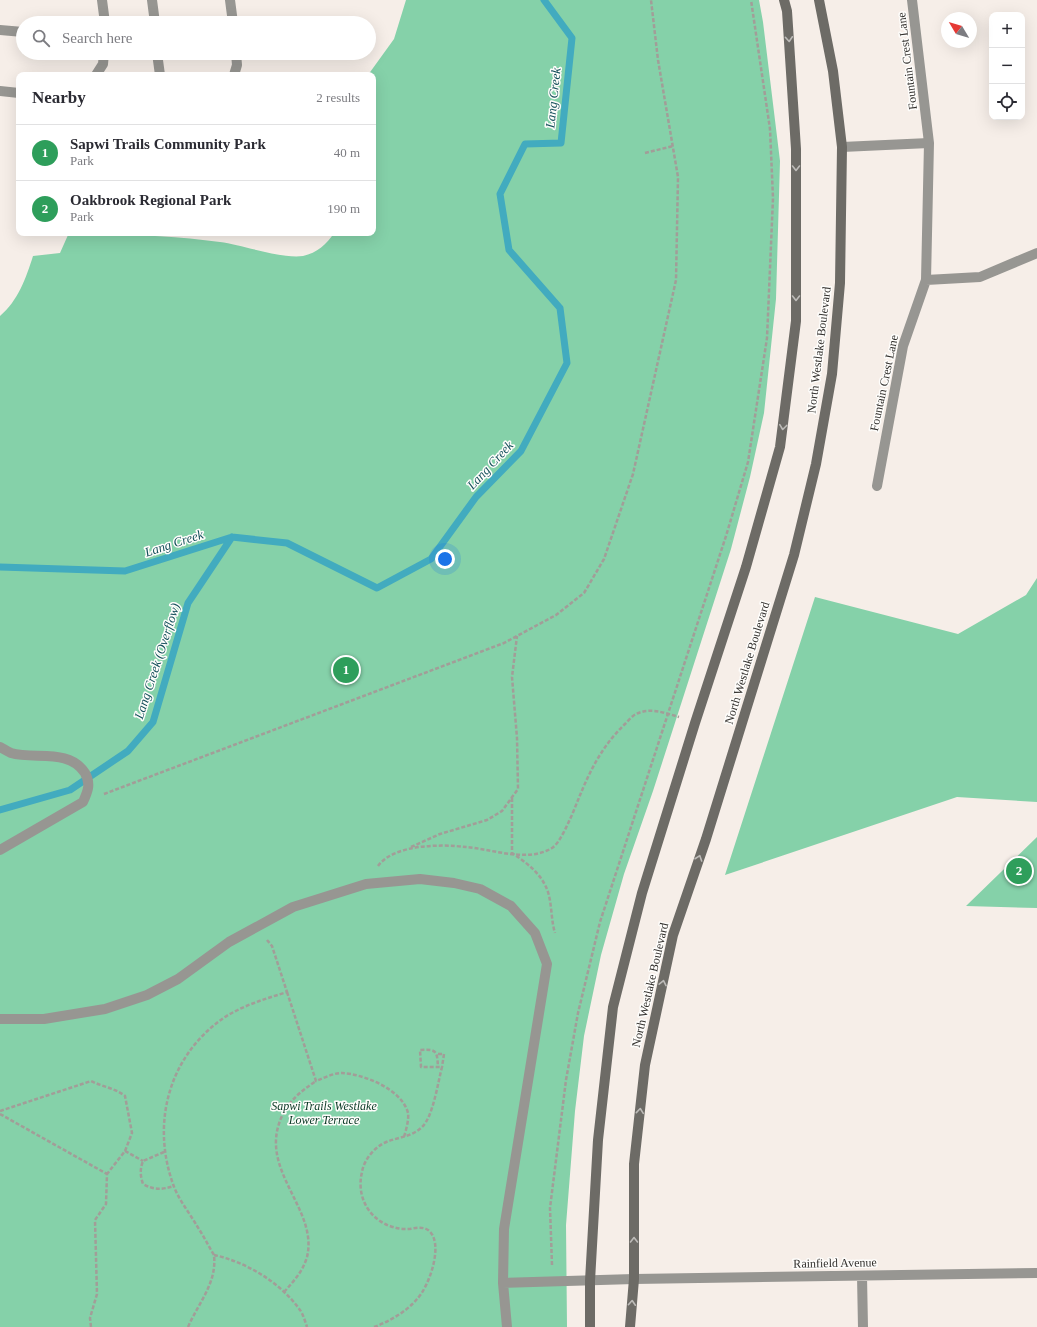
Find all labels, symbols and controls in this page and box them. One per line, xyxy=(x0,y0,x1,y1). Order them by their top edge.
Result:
street label: Fountain Crest Lane xyxy=(894,12,920,110)
north arrow xyxy=(941,12,977,48)
map controls xyxy=(989,12,1025,120)
button: + xyxy=(989,12,1025,48)
search box xyxy=(16,16,376,60)
icon: search xyxy=(30,27,52,49)
text: Search here xyxy=(62,30,132,46)
one-way arrow xyxy=(784,36,793,42)
button: − xyxy=(989,48,1025,84)
water label: Lang Creek xyxy=(542,67,564,130)
button: locate xyxy=(989,84,1025,120)
text: Nearby xyxy=(32,88,86,107)
text: 2 results xyxy=(316,90,360,105)
text: Sapwi Trails Community Park xyxy=(70,136,266,152)
text: 1 xyxy=(42,145,48,160)
text: 40 m xyxy=(334,145,360,160)
text: Park xyxy=(70,153,94,168)
one-way arrow xyxy=(792,165,800,171)
text: Oakbrook Regional Park xyxy=(70,192,231,208)
text: 2 xyxy=(42,201,48,216)
text: 190 m xyxy=(327,201,360,216)
text: Park xyxy=(70,209,94,224)
street label: North Westlake Boulevard xyxy=(804,286,834,414)
one-way arrow xyxy=(792,295,800,301)
street label: Fountain Crest Lane xyxy=(867,334,901,432)
one-way arrow xyxy=(778,424,787,431)
water label: Lang Creek xyxy=(463,438,516,493)
water label: Lang Creek xyxy=(142,526,205,560)
your location xyxy=(435,549,455,569)
street label: North Westlake Boulevard xyxy=(722,600,772,726)
water label: Lang Creek (Overflow) xyxy=(131,601,183,722)
pin: 1 xyxy=(333,655,359,685)
one-way arrow xyxy=(694,855,703,862)
pin: 2 xyxy=(1006,856,1032,886)
street label: North Westlake Boulevard xyxy=(629,921,671,1049)
one-way arrow xyxy=(658,980,666,986)
park label: Sapwi Trails Westlake Lower Terrace xyxy=(271,1099,377,1127)
one-way arrow xyxy=(635,1108,644,1114)
one-way arrow xyxy=(630,1237,638,1243)
street label: Rainfield Avenue xyxy=(793,1255,877,1271)
one-way arrow xyxy=(627,1300,636,1306)

